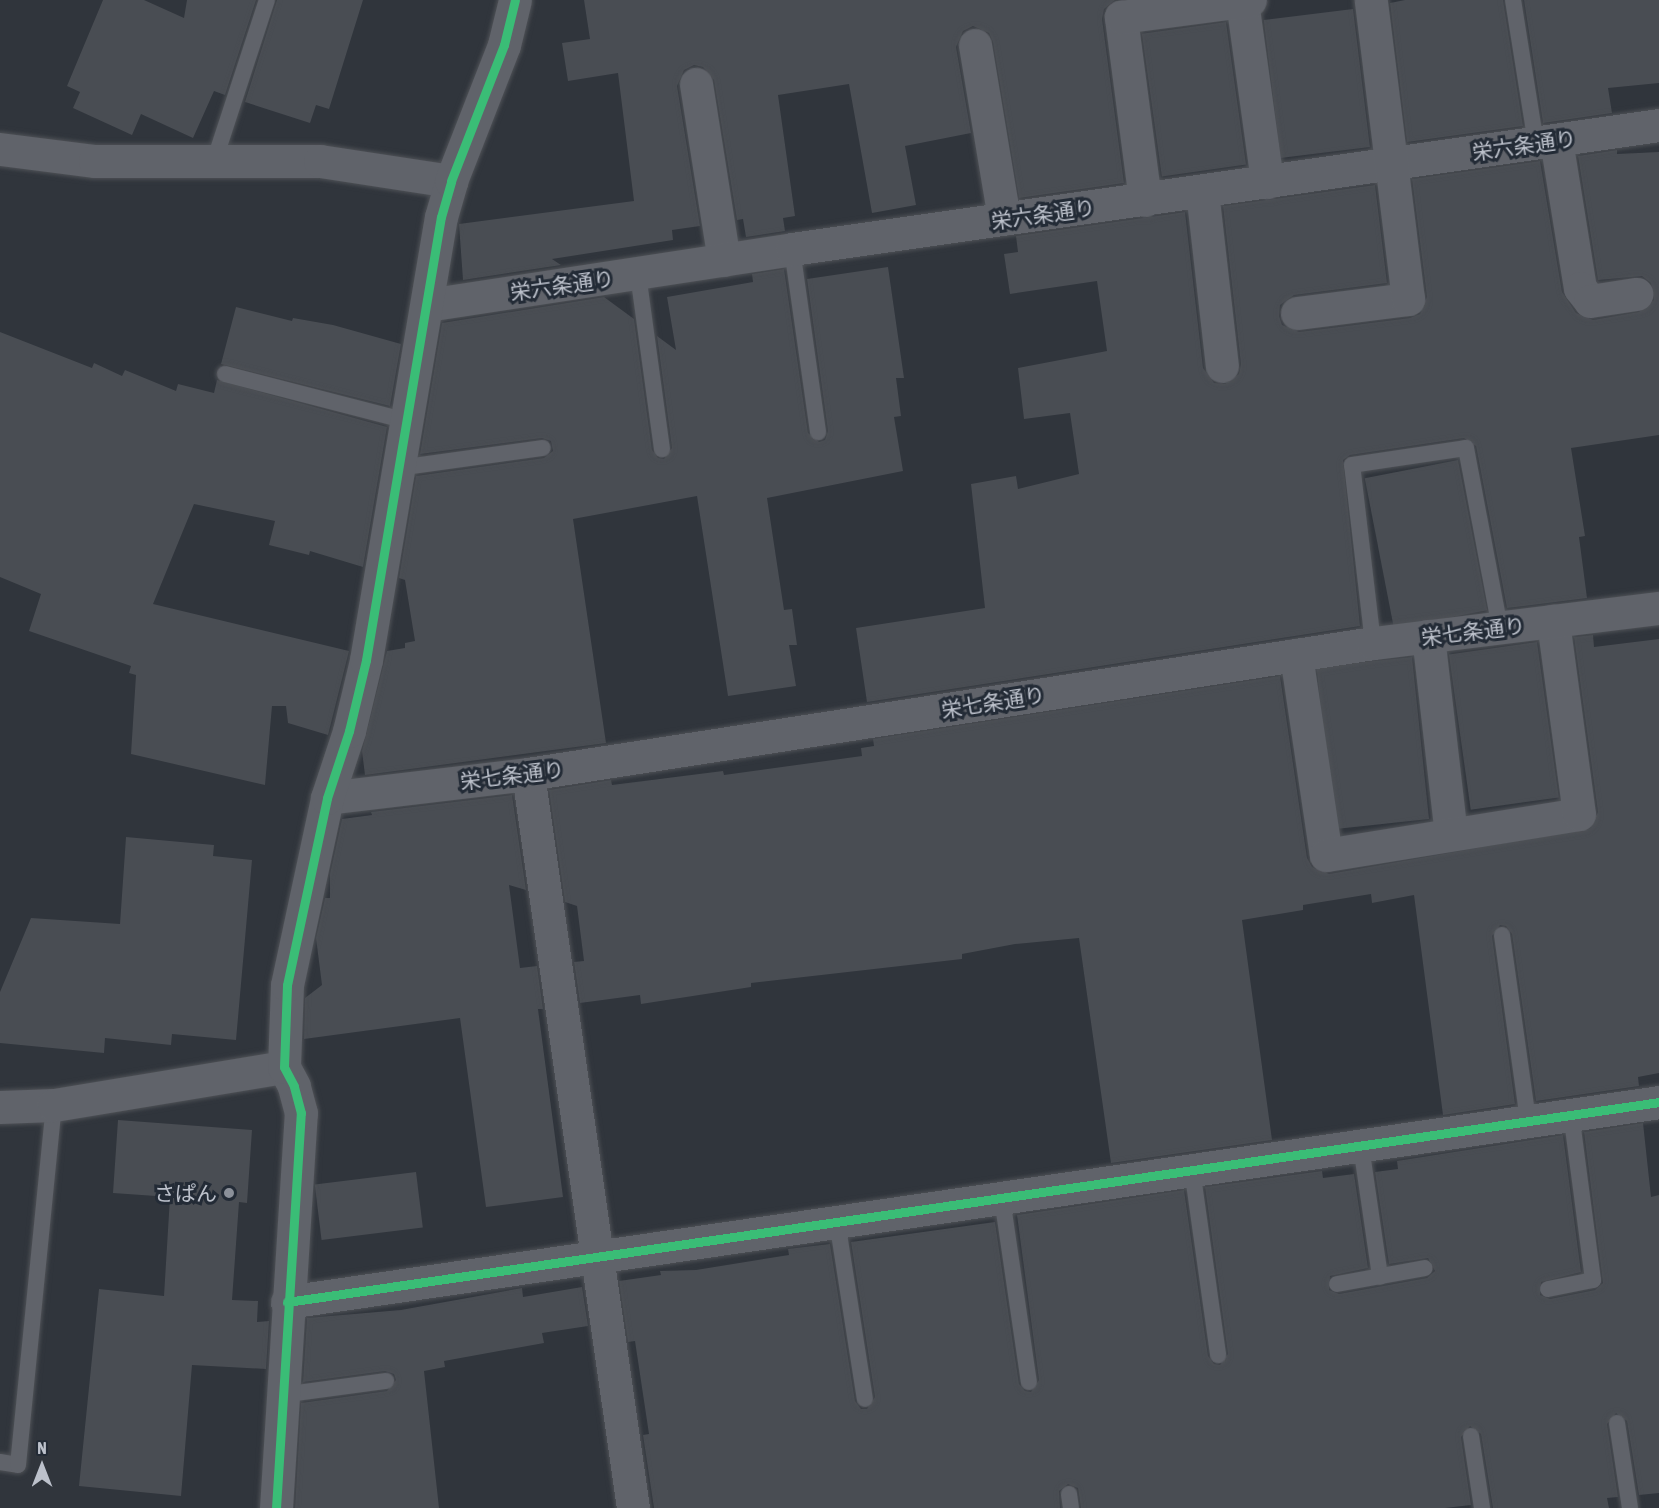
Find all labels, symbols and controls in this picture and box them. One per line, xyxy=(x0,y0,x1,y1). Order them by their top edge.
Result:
street label: 栄六条通り xyxy=(1470,125,1578,165)
street label: 栄六条通り xyxy=(989,194,1097,234)
street label: 栄六条通り xyxy=(508,265,616,305)
street label: 栄七条通り xyxy=(1419,612,1527,650)
street label: 栄七条通り xyxy=(939,681,1047,723)
street label: 栄七条通り xyxy=(458,756,566,794)
place label: さぱん xyxy=(154,1180,217,1206)
marker: さぱん xyxy=(222,1186,236,1200)
north arrow xyxy=(12,1436,72,1496)
text: N xyxy=(37,1439,47,1457)

